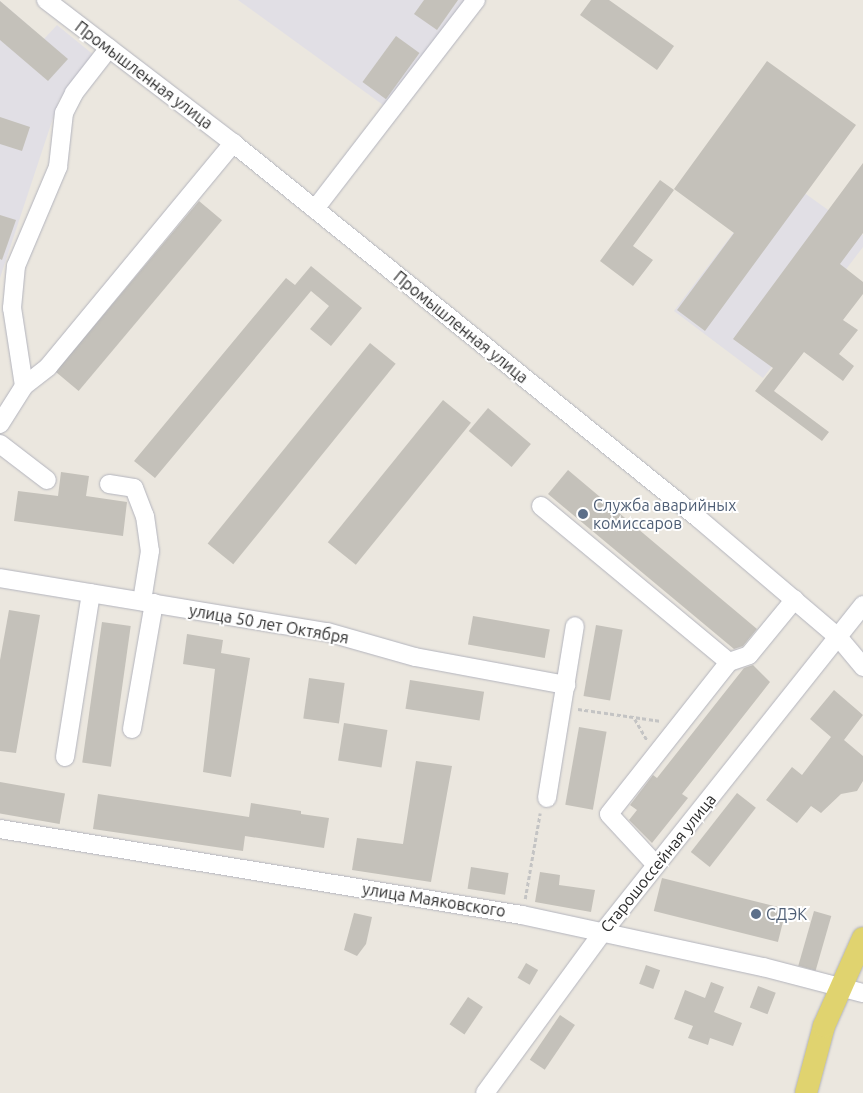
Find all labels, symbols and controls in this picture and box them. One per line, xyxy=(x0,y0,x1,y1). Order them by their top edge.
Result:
street label: Промышленная улица xyxy=(71,17,217,133)
street label: Промышленная улица xyxy=(390,267,532,387)
place label: Служба аварийных комиссаров xyxy=(593,495,736,533)
marker: Служба аварийных комиссаров xyxy=(577,508,589,520)
street label: улица 50 лет Октября xyxy=(188,600,350,648)
street label: Старошоссейная улица xyxy=(596,790,720,936)
street label: улица Маяковского xyxy=(361,879,507,921)
place label: СДЭК xyxy=(766,904,807,924)
marker: СДЭК xyxy=(750,908,762,920)

